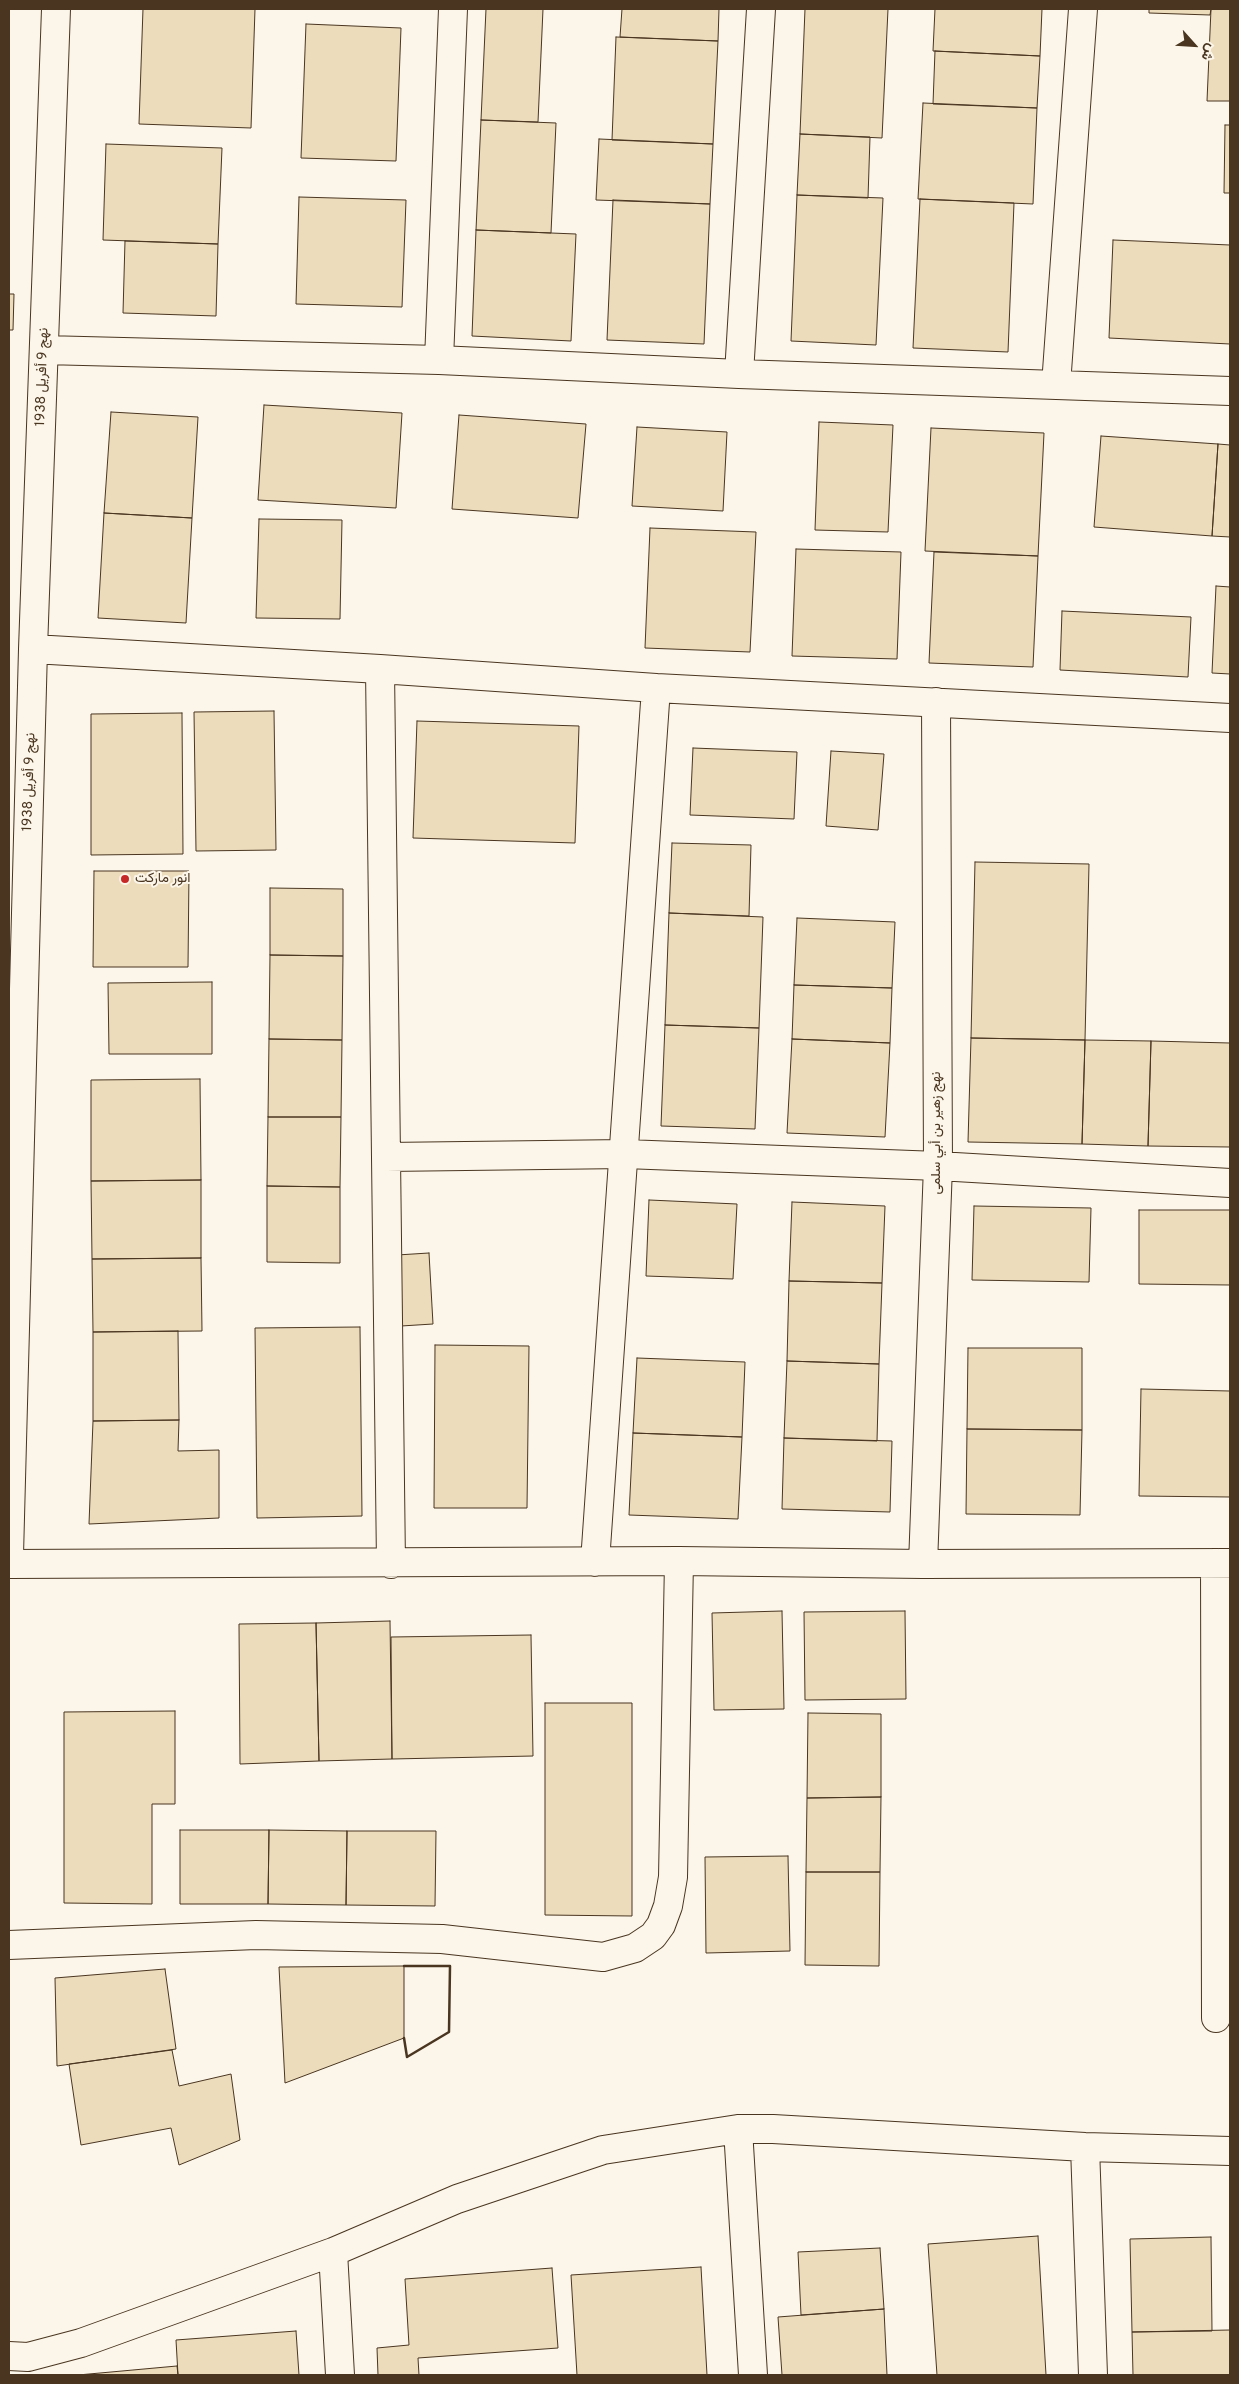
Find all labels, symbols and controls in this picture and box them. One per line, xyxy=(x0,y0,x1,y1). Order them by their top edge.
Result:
north arrow xyxy=(1169,20,1219,70)
text: ش xyxy=(1197,40,1219,63)
street label: نهج 9 أفريل 1938 xyxy=(33,327,53,427)
street label: نهج 9 أفريل 1938 xyxy=(20,732,40,832)
place label: انور ماركت xyxy=(135,871,190,887)
marker: انور ماركت xyxy=(119,873,131,885)
street label: نهج زهير بن أبي سلمى xyxy=(929,1072,945,1194)

